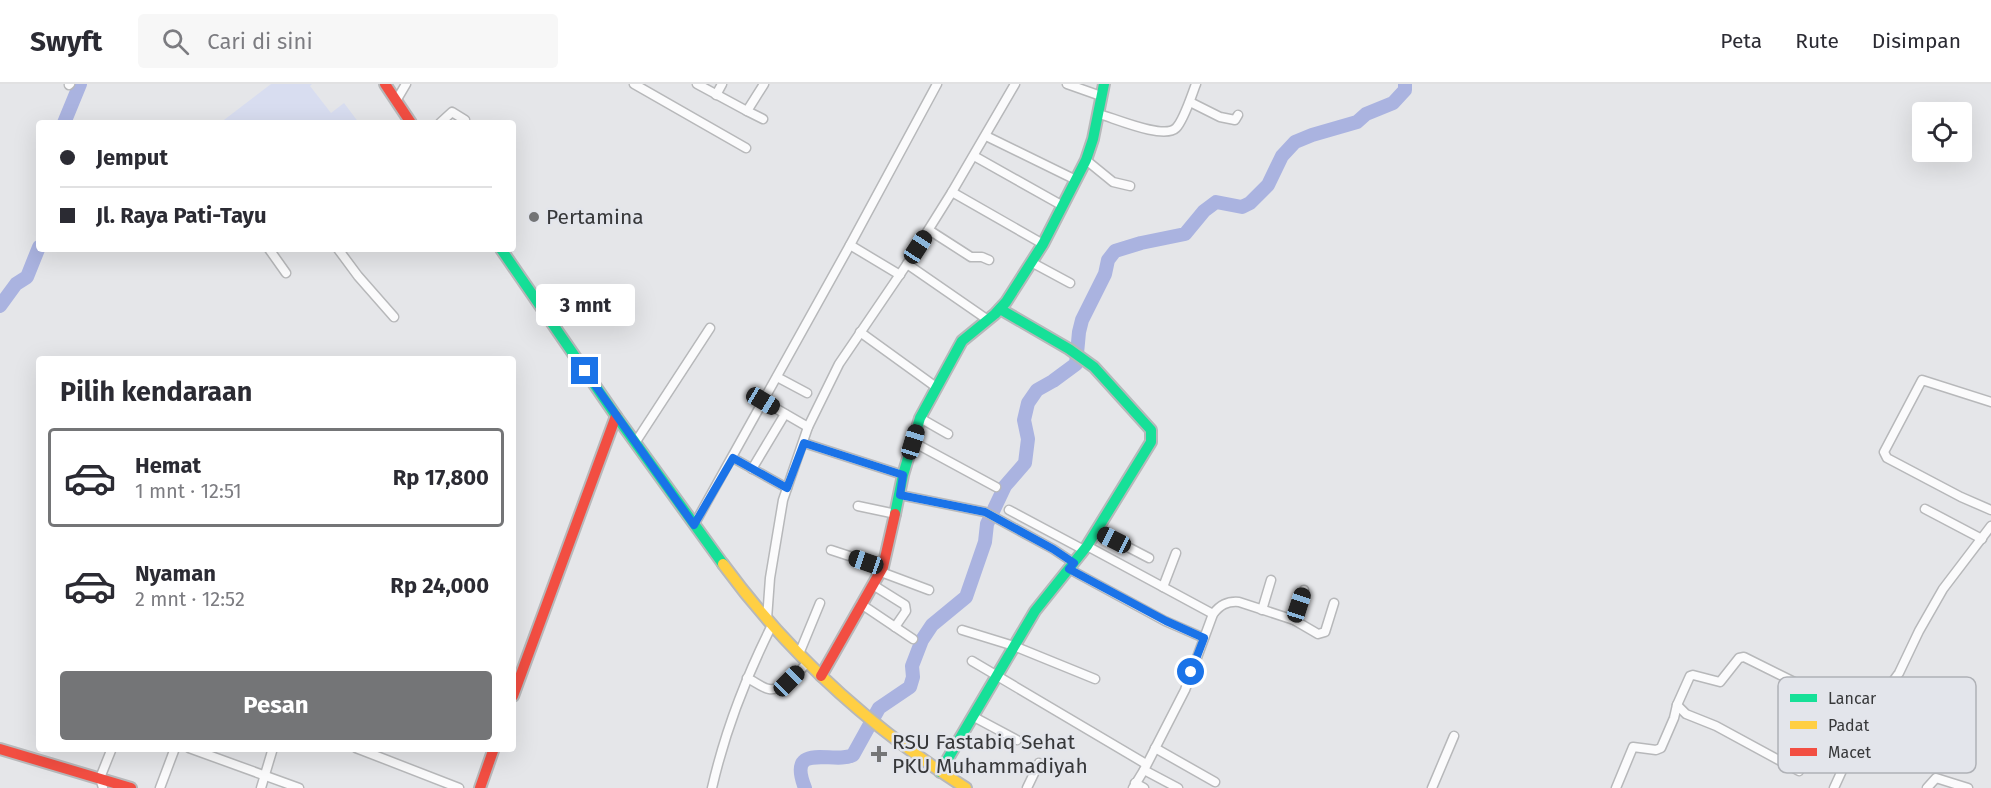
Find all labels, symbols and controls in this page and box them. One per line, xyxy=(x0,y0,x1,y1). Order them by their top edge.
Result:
search box xyxy=(138,14,558,68)
text: Swyft xyxy=(30,25,102,58)
icon: search xyxy=(159,25,192,58)
text: Cari di sini xyxy=(207,28,313,55)
text: Peta xyxy=(1720,28,1762,54)
text: Rute xyxy=(1795,28,1839,54)
text: Disimpan xyxy=(1872,28,1961,54)
map controls xyxy=(1912,102,1972,162)
button: locate xyxy=(1912,102,1972,162)
text: Jemput xyxy=(96,144,168,171)
text: Jl. Raya Pati-Tayu xyxy=(96,202,267,229)
place label: Pertamina xyxy=(546,204,644,230)
marker: Pertamina xyxy=(527,210,541,224)
car xyxy=(901,227,935,267)
callout: 3 mnt xyxy=(536,284,634,326)
text: 3 mnt xyxy=(560,293,611,317)
route end xyxy=(571,357,598,384)
text: Pilih kendaraan xyxy=(60,376,252,408)
car xyxy=(743,384,783,418)
car xyxy=(899,422,927,462)
icon: car xyxy=(63,451,117,505)
text: Hemat xyxy=(135,452,201,479)
text: Rp 17,800 xyxy=(393,464,489,491)
text: 1 mnt · 12:51 xyxy=(135,479,242,503)
car xyxy=(1094,524,1134,556)
car xyxy=(846,548,886,576)
icon: car xyxy=(63,559,117,613)
text: Nyaman xyxy=(135,560,216,587)
text: Rp 24,000 xyxy=(390,572,489,599)
car xyxy=(1285,585,1313,625)
text: 2 mnt · 12:52 xyxy=(135,587,245,611)
route start xyxy=(1177,658,1204,685)
car xyxy=(770,662,808,700)
button: Pesan xyxy=(60,671,492,740)
legend xyxy=(1778,677,1976,773)
text: Lancar xyxy=(1828,689,1877,708)
text: Padat xyxy=(1828,716,1869,735)
place label: RSU Fastabiq Sehat PKU Muhammadiyah xyxy=(892,729,1088,779)
text: Macet xyxy=(1828,743,1871,762)
marker: RSU Fastabiq Sehat PKU Muhammadiyah xyxy=(870,745,888,763)

